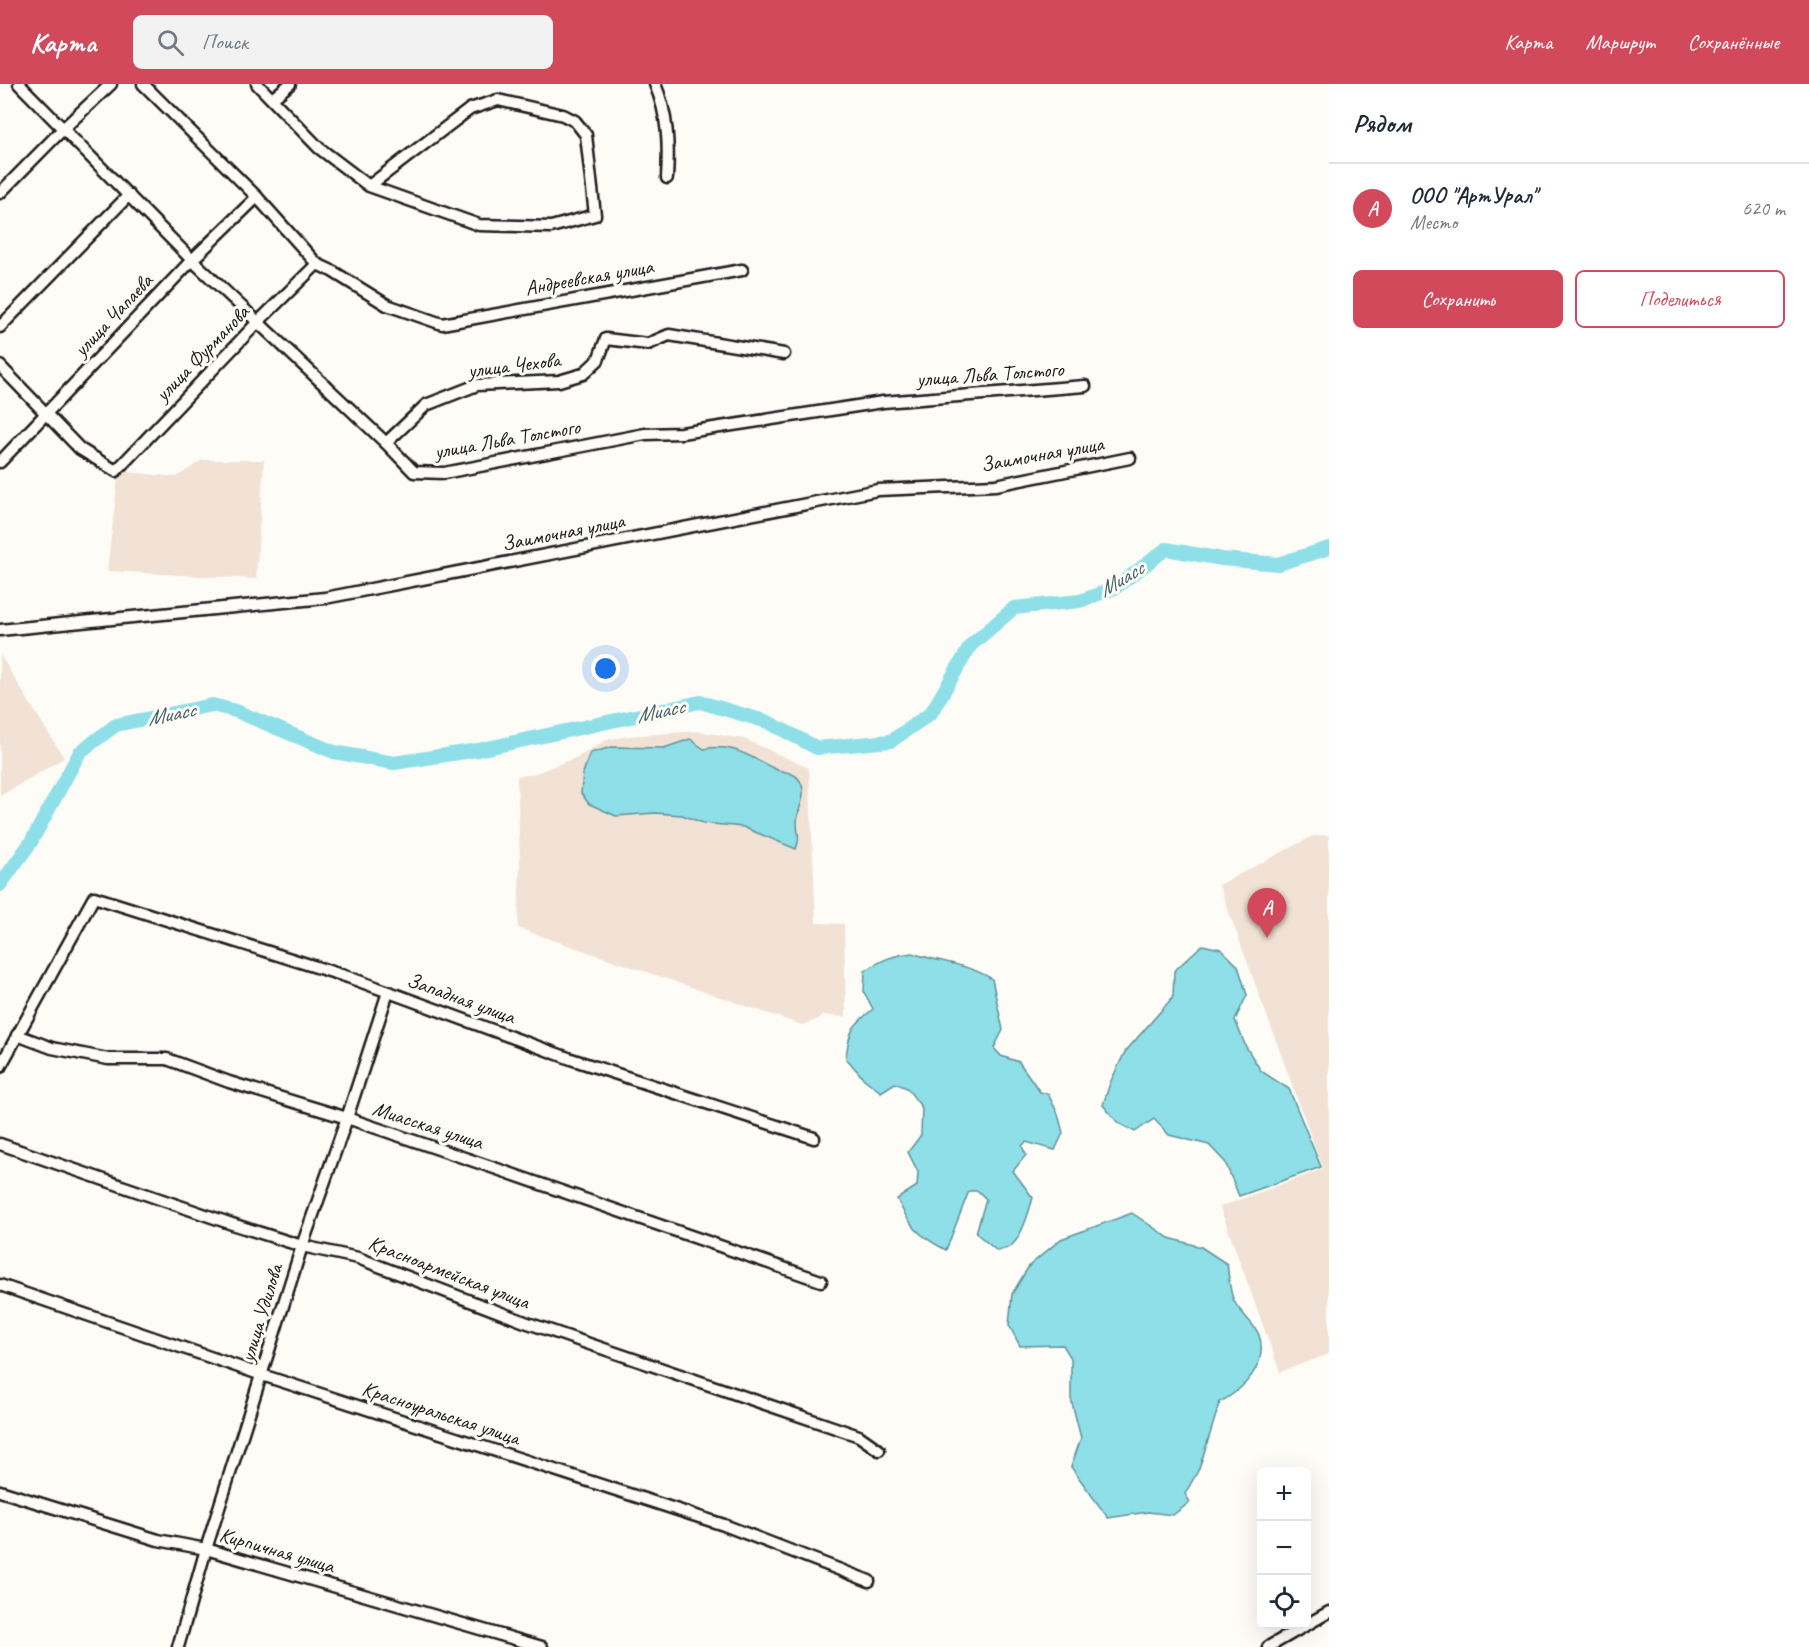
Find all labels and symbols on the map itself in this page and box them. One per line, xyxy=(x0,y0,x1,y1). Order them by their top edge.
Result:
street label: Андреевская улица xyxy=(523,253,657,301)
street label: улица Чапаева xyxy=(67,267,159,363)
street label: улица Фурманова xyxy=(148,298,256,408)
street label: улица Чехова xyxy=(464,346,564,384)
street label: улица Льва Толстого xyxy=(914,356,1066,392)
street label: улица Льва Толстого xyxy=(430,413,583,465)
street label: Заимочная улица xyxy=(979,430,1107,478)
street label: Заимочная улица xyxy=(500,507,628,557)
water label: Миасс xyxy=(1093,553,1152,603)
your location xyxy=(591,654,620,683)
water label: Миасс xyxy=(634,692,690,730)
water label: Миасс xyxy=(145,695,200,732)
pin: A xyxy=(1248,888,1286,938)
street label: Западная улица xyxy=(403,966,520,1030)
street label: Миасская улица xyxy=(370,1095,488,1156)
street label: Красноармейская улица xyxy=(365,1229,535,1315)
street label: улица Удилова xyxy=(233,1259,289,1367)
street label: Красноуральская улица xyxy=(359,1375,525,1452)
street label: Кирпичная улица xyxy=(217,1521,339,1579)

